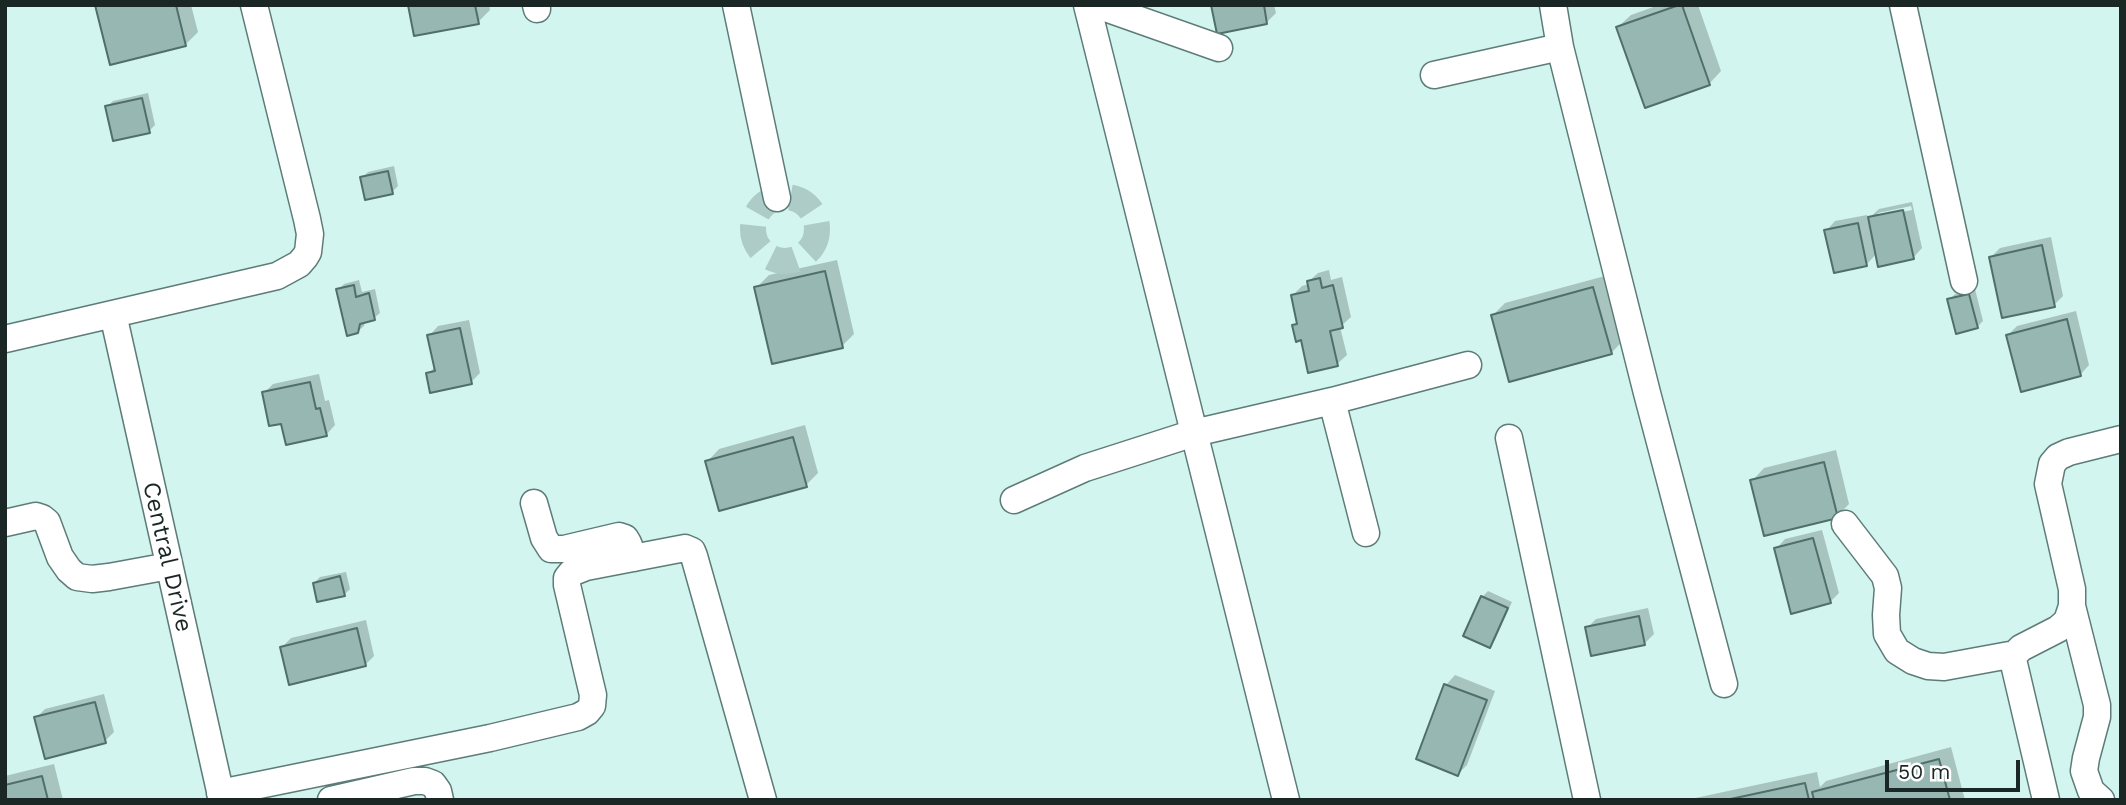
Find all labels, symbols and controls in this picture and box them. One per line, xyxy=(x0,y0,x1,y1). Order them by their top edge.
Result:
street label: Central Drive xyxy=(136,479,198,635)
scale bar xyxy=(1888,746,2023,790)
text: 50 m xyxy=(1898,759,1950,784)

